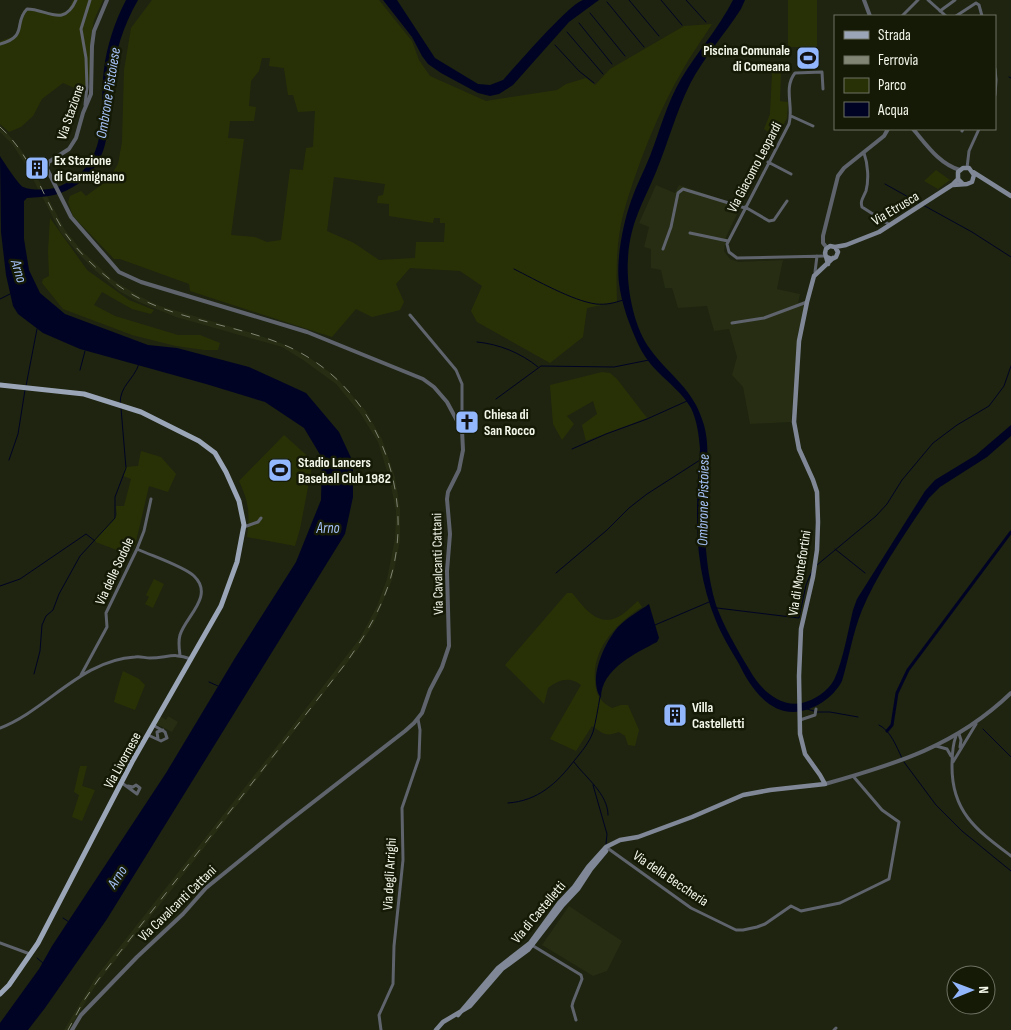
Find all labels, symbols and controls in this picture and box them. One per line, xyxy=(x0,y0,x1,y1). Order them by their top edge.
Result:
legend xyxy=(834,15,996,130)
text: Strada xyxy=(878,26,911,45)
place label: Piscina Comunale di Comeana xyxy=(703,42,790,75)
sports icon: Piscina Comunale di Comeana xyxy=(795,45,821,71)
water label: Ombrone Pistoiese xyxy=(92,46,125,140)
text: Ferrovia xyxy=(878,51,919,70)
text: Parco xyxy=(878,76,906,95)
street label: Via Stazione xyxy=(53,82,88,142)
text: Acqua xyxy=(877,101,909,120)
street label: Via Giacomo Leopardi xyxy=(724,119,785,215)
place label: Ex Stazione di Carmignano xyxy=(54,152,125,185)
building icon: Ex Stazione di Carmignano xyxy=(24,155,50,181)
street label: Via Etrusca xyxy=(868,188,922,229)
water label: Arno xyxy=(6,256,31,285)
place label: Chiesa di San Rocco xyxy=(484,406,535,439)
church icon: Chiesa di San Rocco xyxy=(454,409,480,435)
place label: Stadio Lancers Baseball Club 1982 xyxy=(298,454,391,487)
water label: Ombrone Pistoiese xyxy=(693,454,714,546)
sports icon: Stadio Lancers Baseball Club 1982 xyxy=(267,457,293,483)
street label: Via Cavalcanti Cattani xyxy=(428,513,447,615)
water label: Arno xyxy=(315,519,340,538)
street label: Via di Montefortini xyxy=(784,529,815,617)
street label: Via delle Sodole xyxy=(91,535,138,608)
place label: Villa Castelletti xyxy=(692,699,745,732)
building icon: Villa Castelletti xyxy=(662,702,688,728)
street label: Via Livornese xyxy=(100,729,145,791)
street label: Via degli Arrighi xyxy=(379,837,400,911)
street label: Via della Beccheria xyxy=(630,847,712,910)
water label: Arno xyxy=(103,862,132,893)
street label: Via Cavalcanti Cattani xyxy=(135,862,220,945)
street label: Via di Castelletti xyxy=(507,878,569,947)
north arrow xyxy=(946,965,996,1015)
text: N xyxy=(975,986,992,994)

